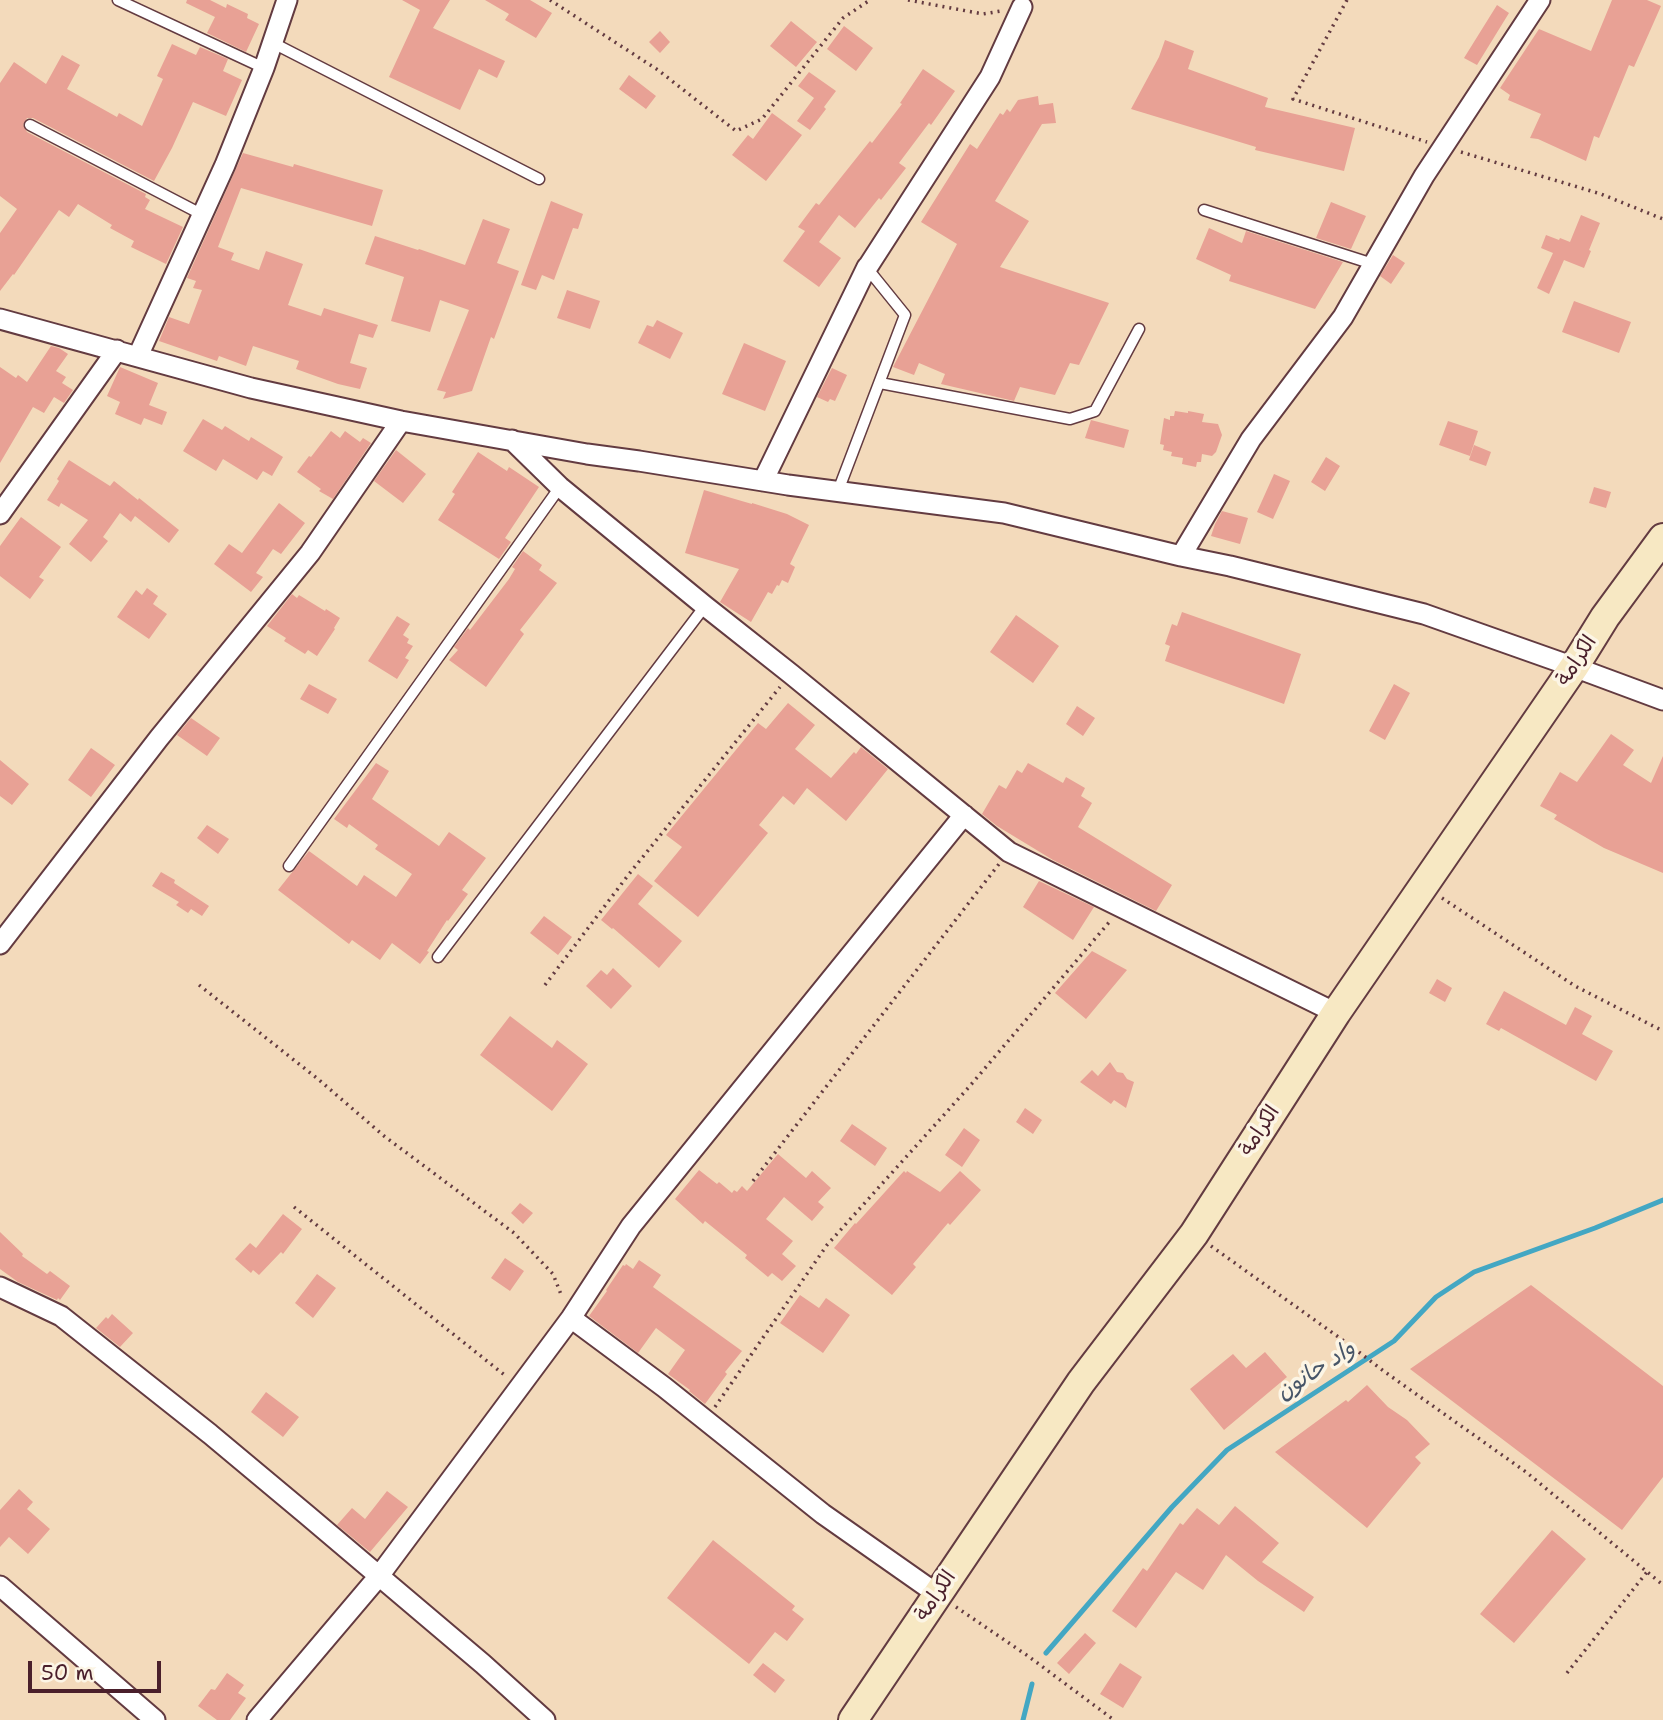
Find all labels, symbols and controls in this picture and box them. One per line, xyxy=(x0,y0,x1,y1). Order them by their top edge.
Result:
street label: الكرامة xyxy=(1551,631,1603,691)
street label: الكرامة xyxy=(1234,1101,1286,1161)
water label: واد حانون xyxy=(1271,1335,1361,1407)
street label: الكرامة xyxy=(910,1566,962,1626)
scale bar xyxy=(32,1646,164,1690)
text: 50 m xyxy=(41,1659,94,1687)

